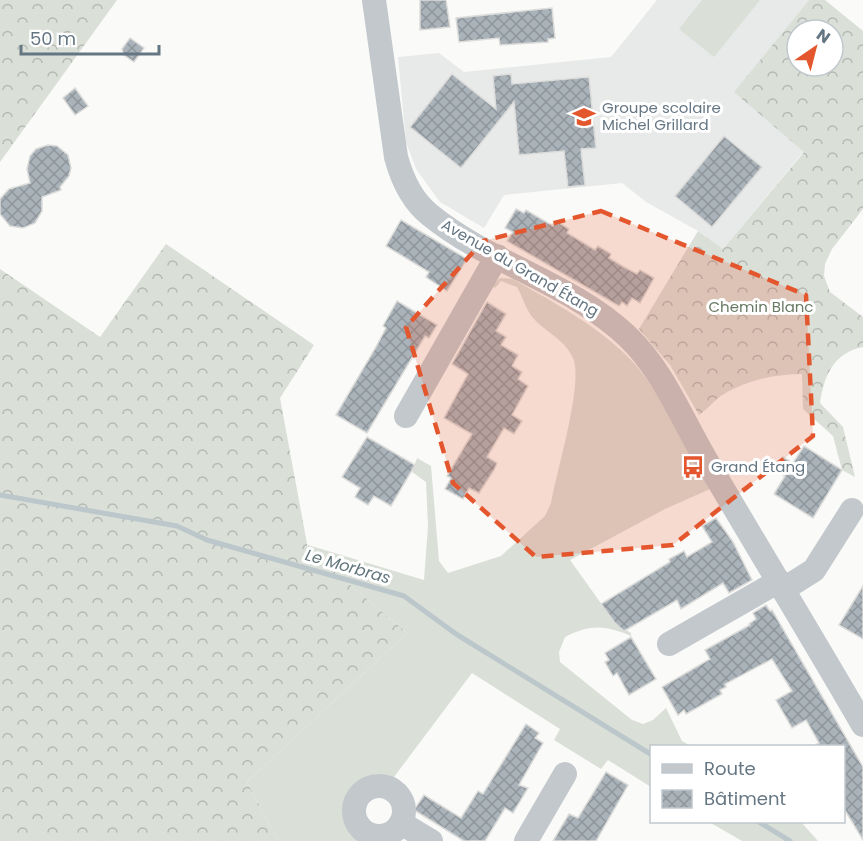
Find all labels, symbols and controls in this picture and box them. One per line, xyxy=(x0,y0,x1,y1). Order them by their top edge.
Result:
scale bar xyxy=(21,18,159,56)
north arrow xyxy=(785,18,845,78)
text: N xyxy=(812,23,835,49)
text: 50 m xyxy=(30,26,76,51)
place label: Groupe scolaire Michel Grillard xyxy=(602,97,721,135)
school or university icon: Groupe scolaire Michel Grillard xyxy=(571,104,597,130)
street label: Avenue du Grand Étang xyxy=(438,214,603,321)
park label: Chemin Blanc xyxy=(709,296,813,317)
bus stop icon: Grand Étang xyxy=(680,454,706,480)
place label: Grand Étang xyxy=(711,456,805,477)
water label: Le Morbras xyxy=(303,543,393,590)
legend xyxy=(650,745,845,823)
text: Route xyxy=(704,756,756,781)
text: Bâtiment xyxy=(704,786,786,811)

